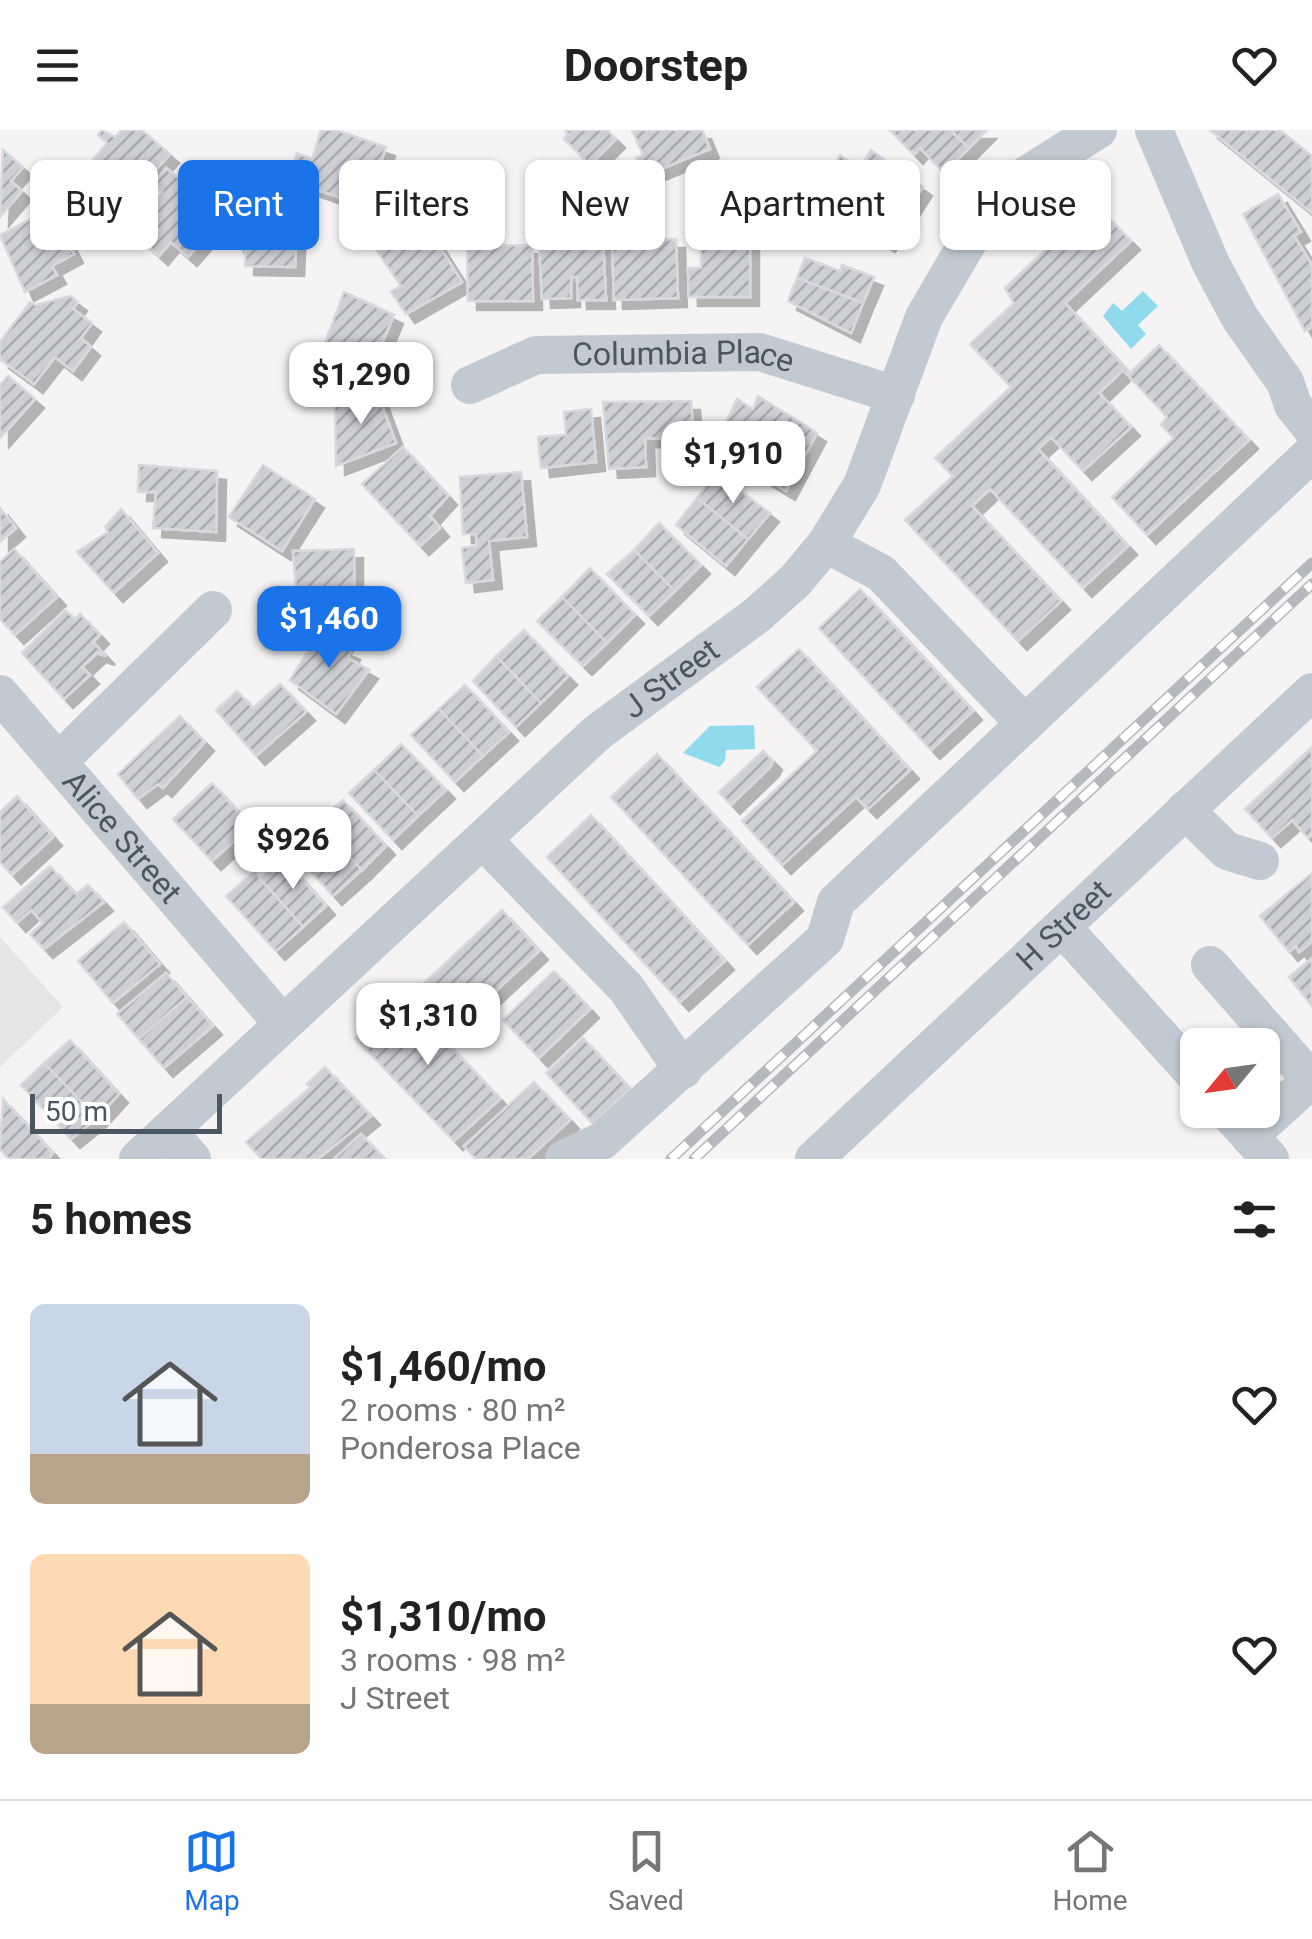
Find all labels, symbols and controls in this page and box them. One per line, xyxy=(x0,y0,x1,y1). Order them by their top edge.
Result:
icon: menu xyxy=(30,38,85,93)
icon: heart xyxy=(1227,38,1282,93)
text: Doorstep xyxy=(564,39,748,92)
chip: Buy xyxy=(30,160,158,250)
chip: Rent xyxy=(178,160,319,250)
chip: Filters xyxy=(339,160,505,250)
chip: New xyxy=(525,160,665,250)
chip: Apartment xyxy=(685,160,920,250)
chip: House xyxy=(940,160,1111,250)
street label: Columbia Place xyxy=(572,333,799,381)
pin: $1,290 xyxy=(280,342,442,427)
text: $1,290 xyxy=(311,355,411,393)
pin: $1,910 xyxy=(652,421,814,506)
text: $1,910 xyxy=(683,434,783,472)
pin: $1,460 xyxy=(248,586,410,671)
text: $1,460 xyxy=(279,599,379,637)
street label: J Street xyxy=(615,631,726,726)
street label: Alice Street xyxy=(55,763,190,911)
pin: $926 xyxy=(234,807,352,892)
text: $926 xyxy=(256,820,330,858)
street label: H Street xyxy=(1008,872,1118,978)
pin: $1,310 xyxy=(347,983,509,1068)
text: $1,310 xyxy=(378,996,478,1034)
north arrow xyxy=(1180,1028,1280,1128)
map controls xyxy=(1180,1028,1280,1128)
scale bar xyxy=(30,1089,222,1134)
text: 50 m xyxy=(45,1095,108,1128)
icon: filters xyxy=(1227,1192,1282,1247)
text: 5 homes xyxy=(30,1195,192,1244)
text: $1,460/mo xyxy=(340,1342,547,1391)
icon: home xyxy=(110,1344,230,1464)
icon: heart xyxy=(1227,1377,1282,1432)
text: 2 rooms · 80 m² xyxy=(340,1391,565,1429)
text: Ponderosa Place xyxy=(340,1429,581,1467)
text: $1,310/mo xyxy=(340,1592,547,1641)
icon: home xyxy=(110,1594,230,1714)
icon: heart xyxy=(1227,1627,1282,1682)
text: 3 rooms · 98 m² xyxy=(340,1641,565,1679)
text: J Street xyxy=(340,1679,450,1717)
tab: Map xyxy=(184,1824,240,1917)
tab: Saved xyxy=(608,1824,684,1917)
tab: Home xyxy=(1052,1824,1128,1917)

